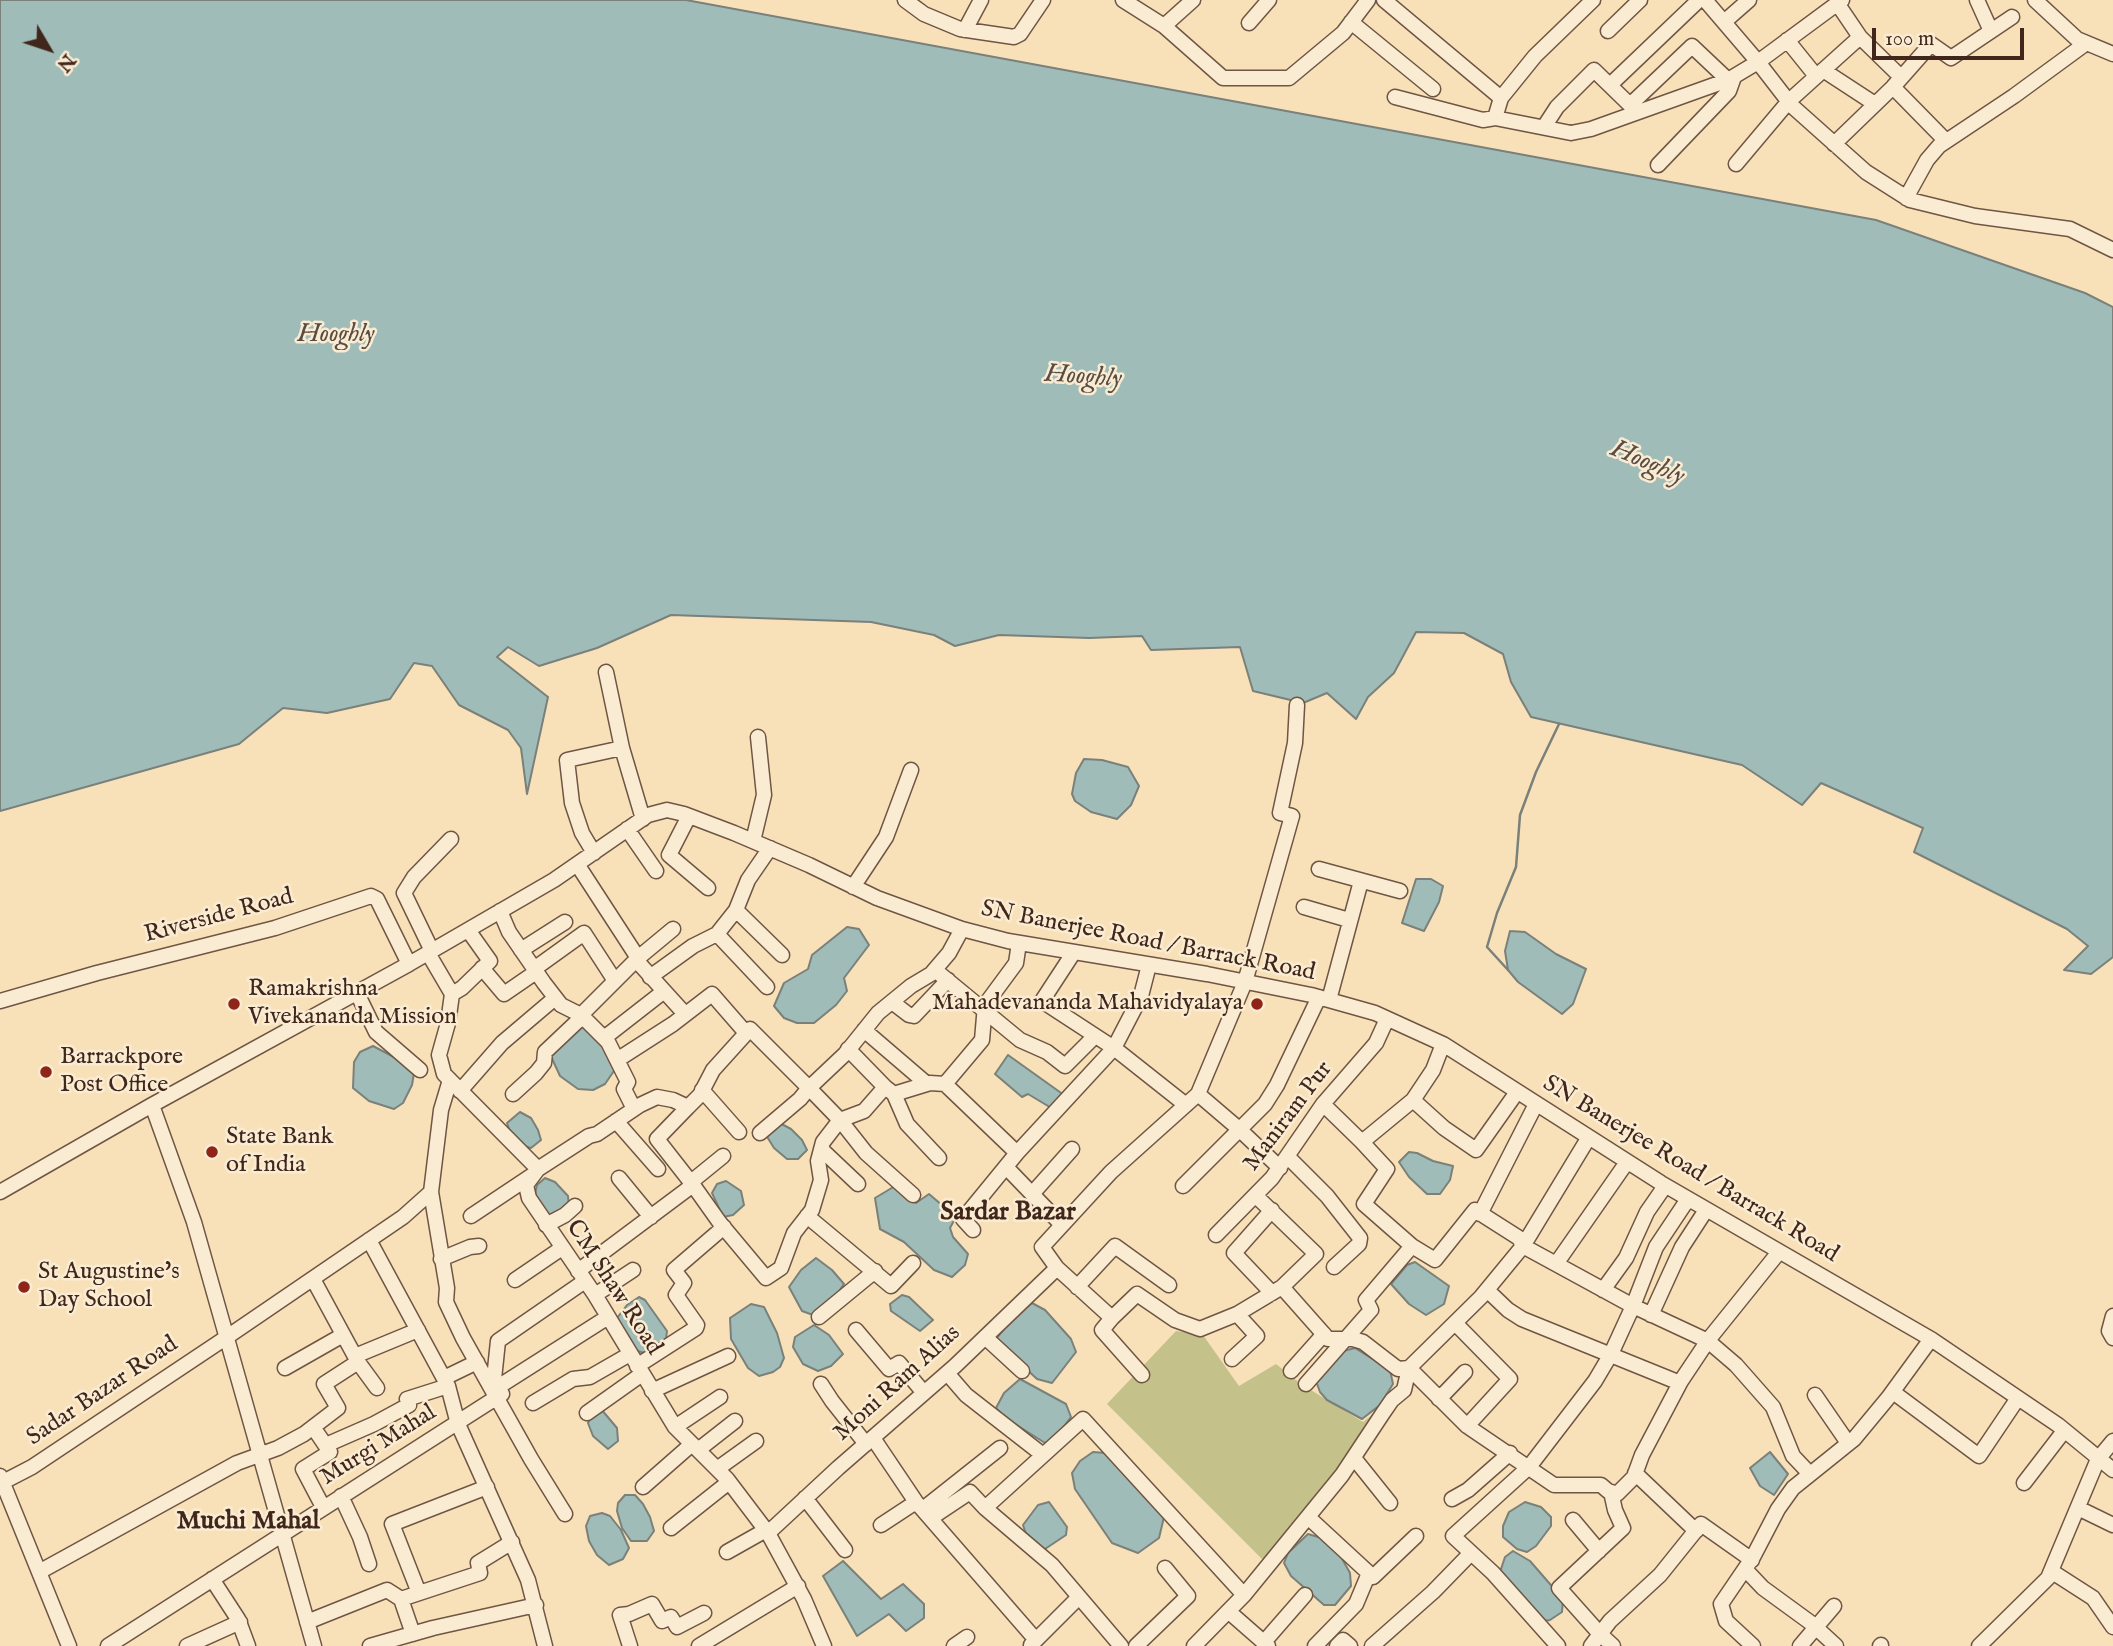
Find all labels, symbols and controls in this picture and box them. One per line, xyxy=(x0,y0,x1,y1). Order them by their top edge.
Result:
north arrow xyxy=(14,14,84,84)
scale bar xyxy=(1875,14,2027,58)
text: 100 m xyxy=(1885,26,1934,53)
text: N xyxy=(51,48,80,76)
water label: Hooghly xyxy=(297,320,375,352)
water label: Hooghly xyxy=(1043,360,1123,396)
water label: Hooghly xyxy=(1605,435,1689,493)
street label: Riverside Road xyxy=(141,883,297,951)
street label: SN Banerjee Road / Barrack Road xyxy=(978,895,1318,989)
place label: Ramakrishna Vivekananda Mission xyxy=(248,976,457,1032)
place label: Mahadevananda Mahavidyalaya xyxy=(932,990,1243,1018)
marker: Ramakrishna Vivekananda Mission xyxy=(226,996,242,1012)
marker: Mahadevananda Mahavidyalaya xyxy=(1249,996,1265,1012)
place label: Barrackpore Post Office xyxy=(60,1044,183,1100)
street label: Maniram Pur xyxy=(1238,1056,1340,1178)
marker: Barrackpore Post Office xyxy=(38,1064,54,1080)
street label: SN Banerjee Road / Barrack Road xyxy=(1537,1070,1843,1270)
place label: State Bank of India xyxy=(226,1124,333,1180)
marker: State Bank of India xyxy=(204,1144,220,1160)
district label: Sardar Bazar xyxy=(940,1198,1076,1230)
street label: CM Shaw Road xyxy=(559,1215,667,1361)
place label: St Augustine's Day School xyxy=(38,1259,180,1315)
marker: St Augustine's Day School xyxy=(16,1279,32,1295)
street label: Moni Ram Alias xyxy=(829,1320,967,1448)
street label: Sadar Bazar Road xyxy=(22,1331,184,1453)
street label: Murgi Mahal xyxy=(316,1399,442,1493)
district label: Muchi Mahal xyxy=(176,1507,320,1539)

